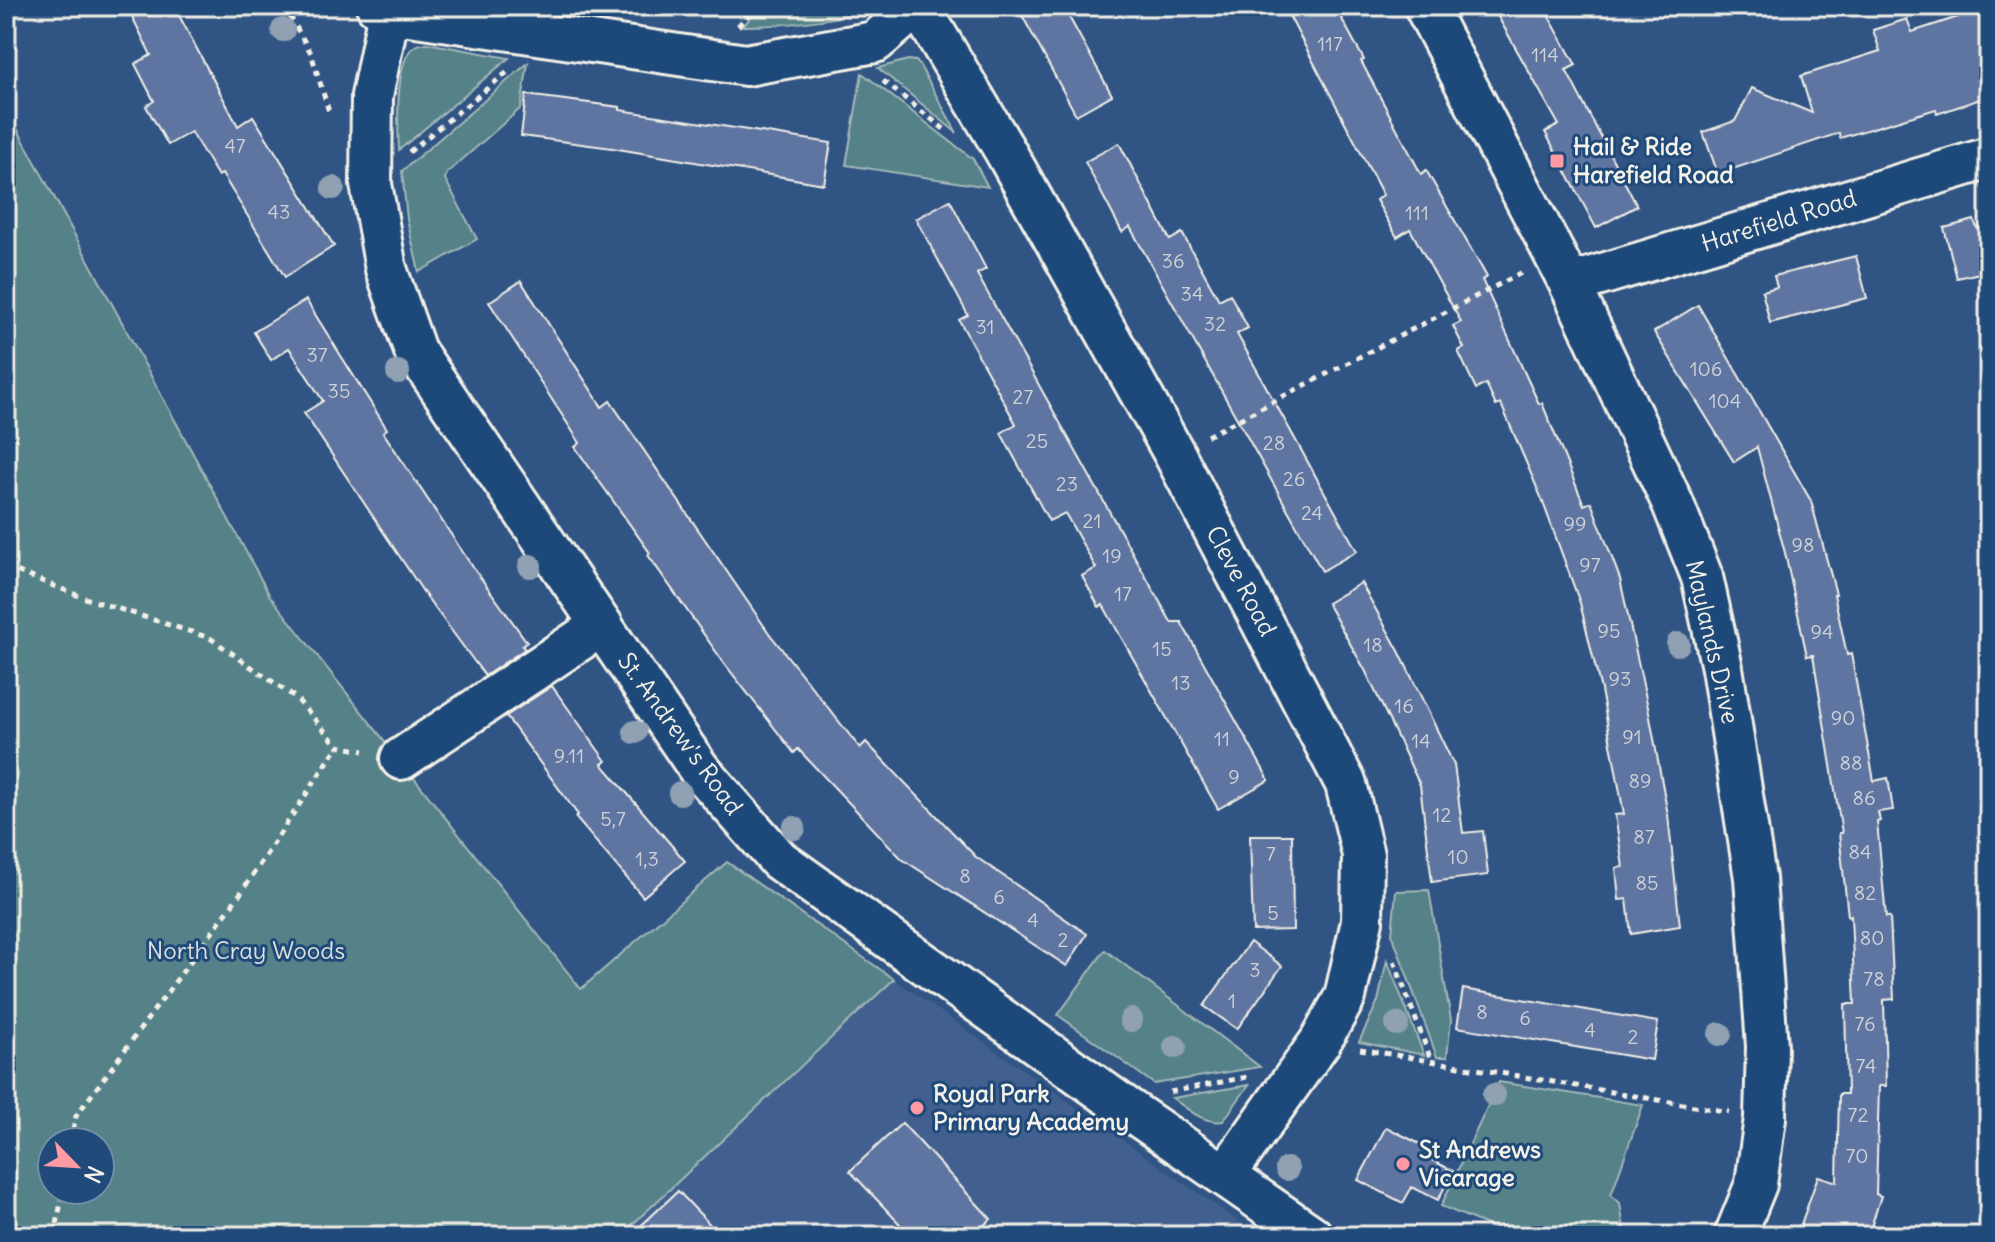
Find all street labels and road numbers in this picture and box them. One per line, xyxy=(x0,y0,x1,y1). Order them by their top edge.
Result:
street label: Harefield Road xyxy=(1698,182,1860,258)
street label: Cleve Road xyxy=(1200,520,1283,641)
street label: Maylands Drive xyxy=(1680,557,1746,727)
street label: St. Andrew's Road xyxy=(612,646,750,820)

